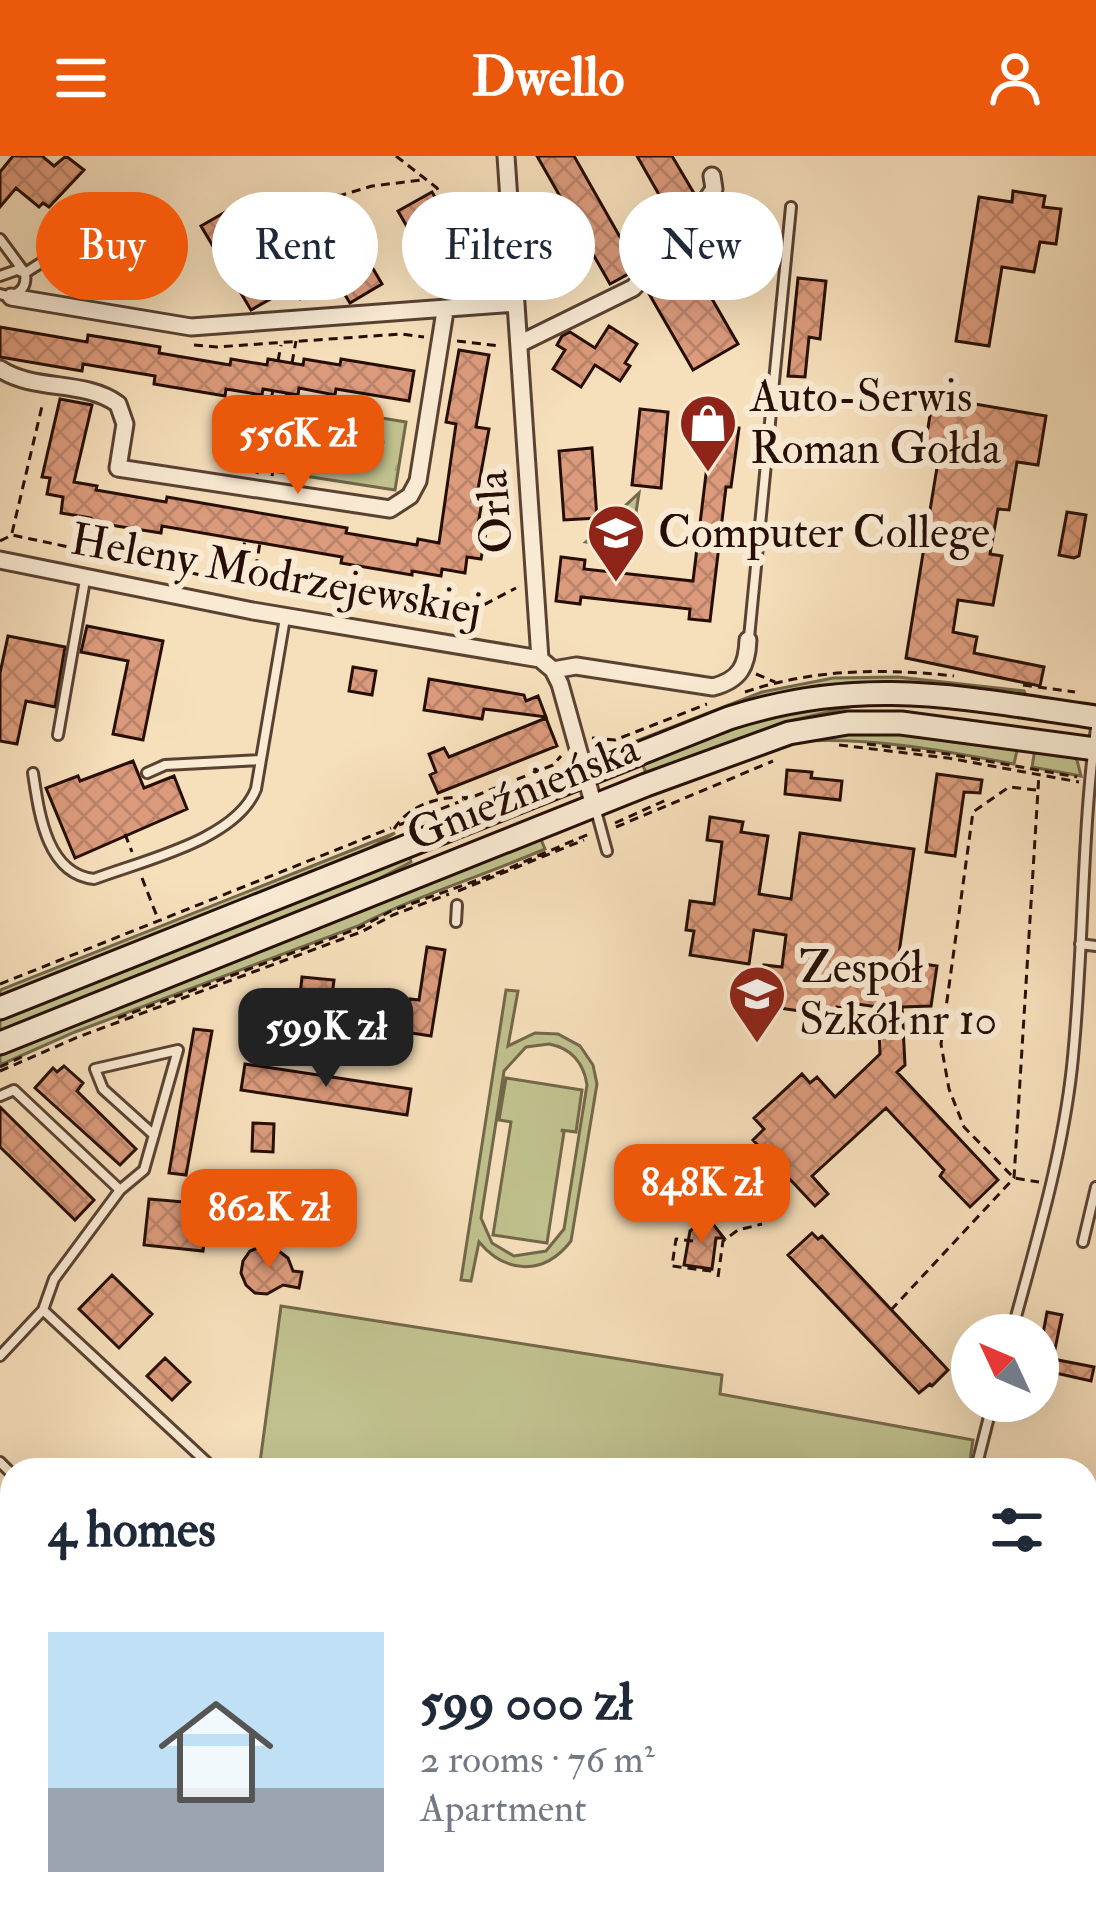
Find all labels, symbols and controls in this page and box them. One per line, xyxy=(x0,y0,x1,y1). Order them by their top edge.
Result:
text: Dwello xyxy=(472,44,624,112)
icon: menu xyxy=(48,45,114,111)
icon: person xyxy=(982,45,1048,111)
chip: Buy xyxy=(36,192,188,300)
chip: Rent xyxy=(212,192,378,300)
chip: Filters xyxy=(402,192,595,300)
chip: New xyxy=(619,192,783,300)
place label: Auto-Serwis Roman Gołda xyxy=(749,369,1001,477)
shop icon: Auto-Serwis Roman Gołda xyxy=(677,392,739,474)
pin: 556K zł xyxy=(187,395,409,497)
text: 556K zł xyxy=(239,409,357,458)
street label: Orla xyxy=(464,468,526,555)
school or university icon: Computer College xyxy=(585,502,647,584)
place label: Computer College xyxy=(658,505,990,561)
street label: Heleny Modrzejewskiej xyxy=(66,511,486,639)
street label: Gnieźnieńska xyxy=(399,720,648,864)
place label: Zespół Szkół nr 10 xyxy=(799,940,997,1048)
school or university icon: Zespół Szkół nr 10 xyxy=(726,963,788,1045)
pin: 599K zł xyxy=(215,988,437,1090)
text: 599K zł xyxy=(265,1002,387,1051)
pin: 848K zł xyxy=(591,1144,813,1246)
text: 848K zł xyxy=(641,1158,763,1207)
pin: 862K zł xyxy=(158,1169,380,1271)
text: 862K zł xyxy=(208,1183,330,1232)
north arrow xyxy=(951,1314,1059,1422)
map controls xyxy=(951,1314,1059,1422)
icon: filters xyxy=(984,1497,1050,1563)
text: 4 homes xyxy=(48,1498,216,1562)
text: 599 000 zł xyxy=(420,1671,632,1735)
icon: home xyxy=(144,1680,288,1824)
text: 2 rooms · 76 m² xyxy=(420,1735,655,1784)
text: Apartment xyxy=(420,1784,587,1833)

